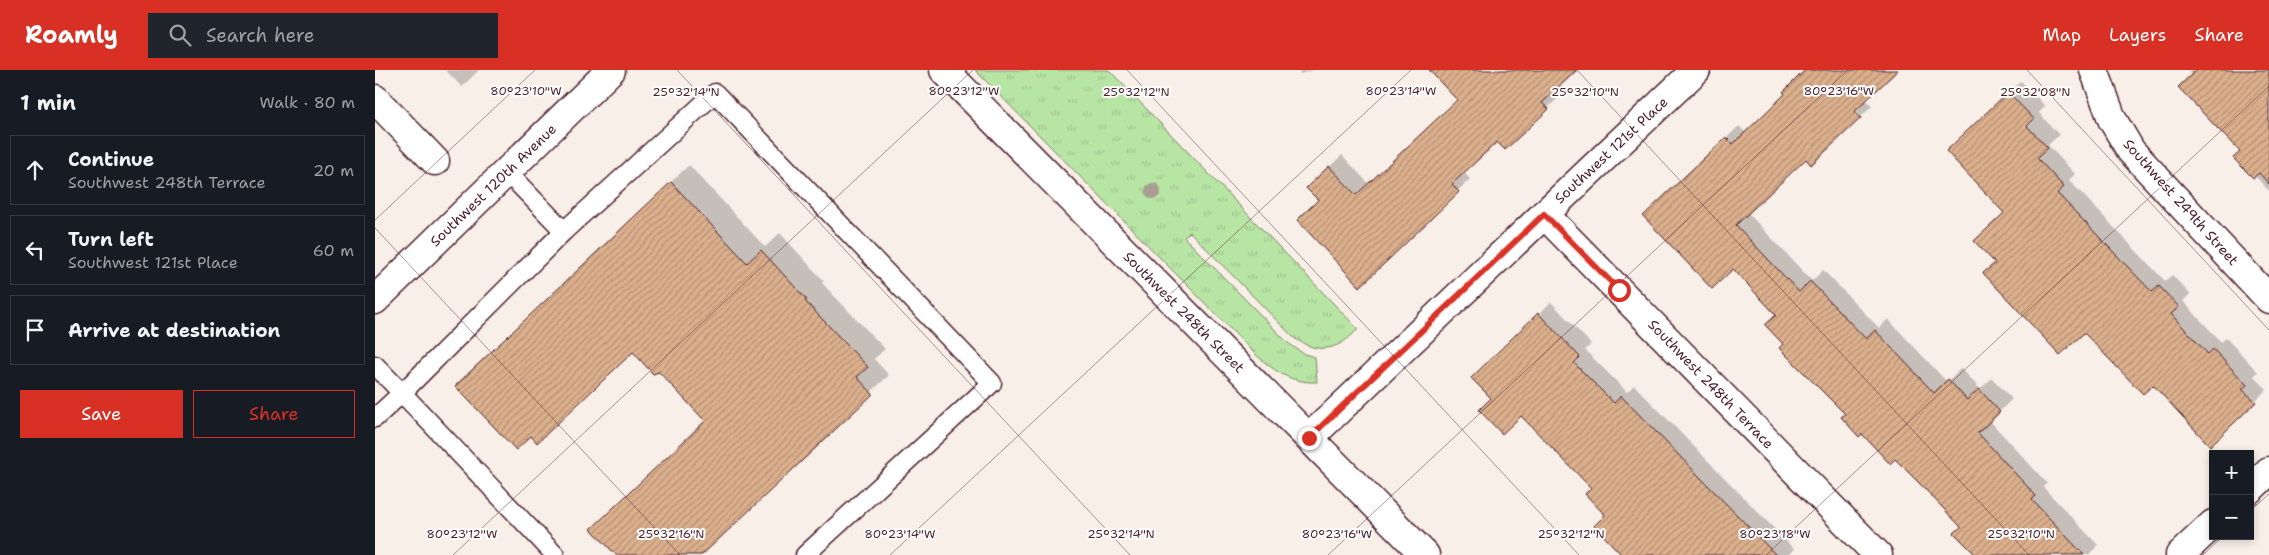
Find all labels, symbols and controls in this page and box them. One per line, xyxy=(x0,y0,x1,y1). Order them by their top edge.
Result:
search box xyxy=(148,13,498,58)
text: Roamly xyxy=(25,19,118,51)
icon: search xyxy=(166,21,194,49)
text: Search here xyxy=(206,23,315,48)
text: Map xyxy=(2043,23,2081,47)
text: Layers xyxy=(2109,23,2166,47)
text: Share xyxy=(2194,23,2244,47)
text: 80°23'10"W xyxy=(490,83,562,99)
text: 80°23'12"W xyxy=(929,83,999,99)
text: 80°23'14"W xyxy=(1366,83,1436,99)
text: 80°23'16"W xyxy=(1804,83,1874,99)
text: 25°32'14"N xyxy=(652,84,720,100)
text: 25°32'12"N xyxy=(1102,84,1170,100)
text: 25°32'10"N xyxy=(1551,84,1619,100)
text: 25°32'08"N xyxy=(2000,84,2070,100)
text: 1 min xyxy=(20,89,76,117)
text: Walk · 80 m xyxy=(260,92,355,113)
street label: Southwest 121st Place xyxy=(1551,93,1671,207)
street label: Southwest 120th Avenue xyxy=(426,120,560,250)
street label: Southwest 249th Street xyxy=(2119,135,2243,269)
text: Continue xyxy=(68,147,154,172)
icon: ahead xyxy=(21,156,49,184)
text: 20 m xyxy=(313,160,354,181)
text: Southwest 248th Terrace xyxy=(68,172,266,193)
text: Turn left xyxy=(68,227,154,252)
icon: left xyxy=(21,236,49,264)
text: 60 m xyxy=(313,240,354,261)
street label: Southwest 248th Street xyxy=(1120,248,1248,376)
text: Southwest 121st Place xyxy=(68,252,238,273)
route start xyxy=(1608,279,1631,302)
icon: arrive xyxy=(21,316,49,344)
street label: Southwest 248th Terrace xyxy=(1644,316,1778,452)
text: Arrive at destination xyxy=(68,318,280,343)
button: Save xyxy=(20,390,183,438)
button: Share xyxy=(193,390,355,438)
route end xyxy=(1298,427,1321,450)
map controls xyxy=(2209,450,2254,540)
button: + xyxy=(2209,450,2254,495)
button: − xyxy=(2209,495,2254,540)
text: 80°23'12"W xyxy=(427,526,497,542)
text: 25°32'16"N xyxy=(638,526,704,542)
text: 80°23'14"W xyxy=(865,526,935,542)
text: 25°32'14"N xyxy=(1087,526,1155,542)
text: 80°23'16"W xyxy=(1302,526,1372,542)
text: 25°32'12"N xyxy=(1537,526,1605,542)
text: 80°23'18"W xyxy=(1739,526,1811,542)
text: 25°32'10"N xyxy=(1987,526,2055,542)

